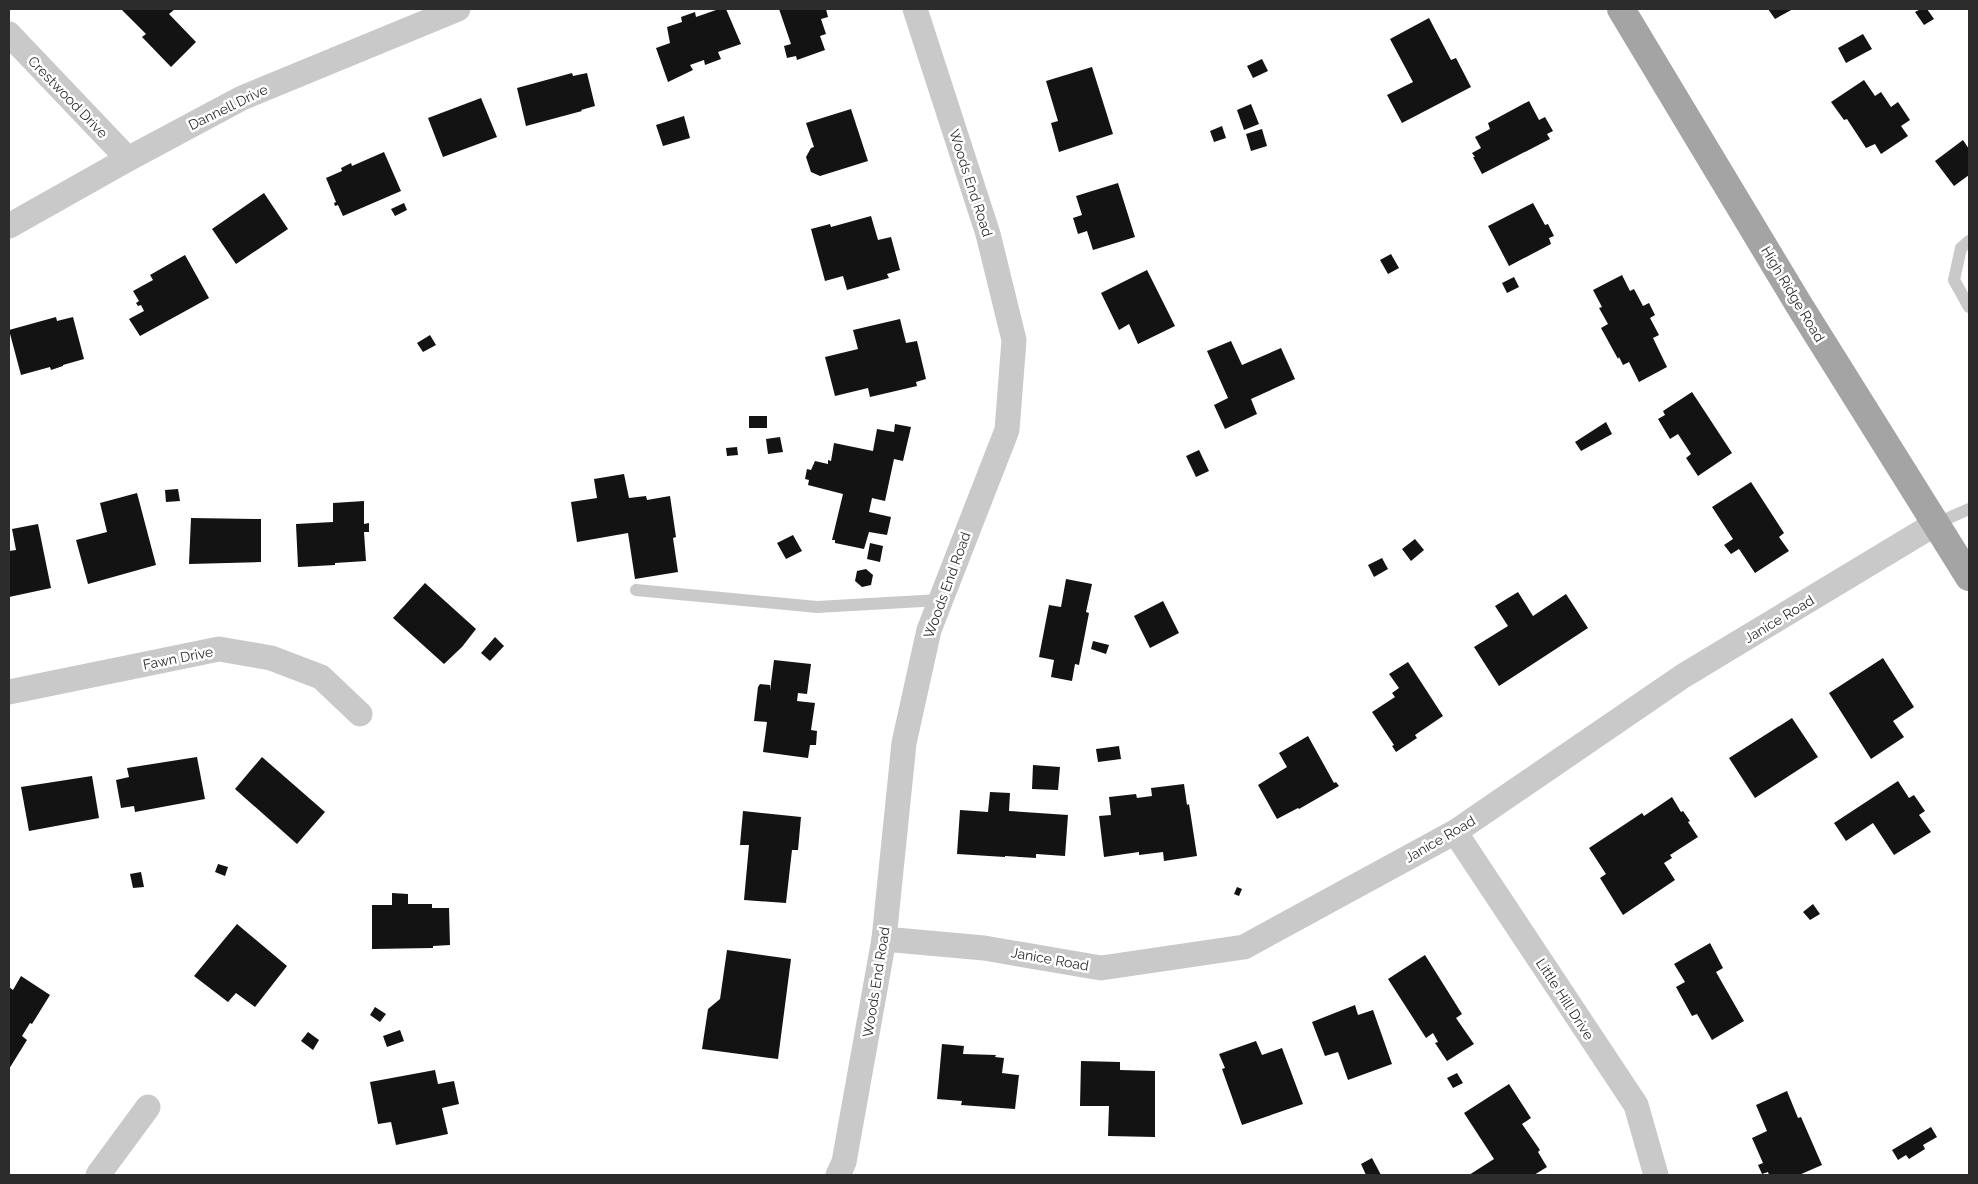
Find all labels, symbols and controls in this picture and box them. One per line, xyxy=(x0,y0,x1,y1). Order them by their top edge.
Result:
street label: Crestwood Drive xyxy=(25,53,111,141)
street label: Dannell Drive xyxy=(186,81,270,133)
street label: Woods End Road xyxy=(946,127,996,239)
street label: High Ridge Road xyxy=(1758,243,1828,345)
street label: Woods End Road xyxy=(920,530,974,640)
street label: Janice Road xyxy=(1741,592,1817,646)
street label: Fawn Drive xyxy=(141,643,215,673)
street label: Janice Road xyxy=(1402,812,1478,866)
street label: Woods End Road xyxy=(859,925,893,1039)
street label: Janice Road xyxy=(1010,944,1090,974)
street label: Little Hill Drive xyxy=(1533,955,1597,1043)

